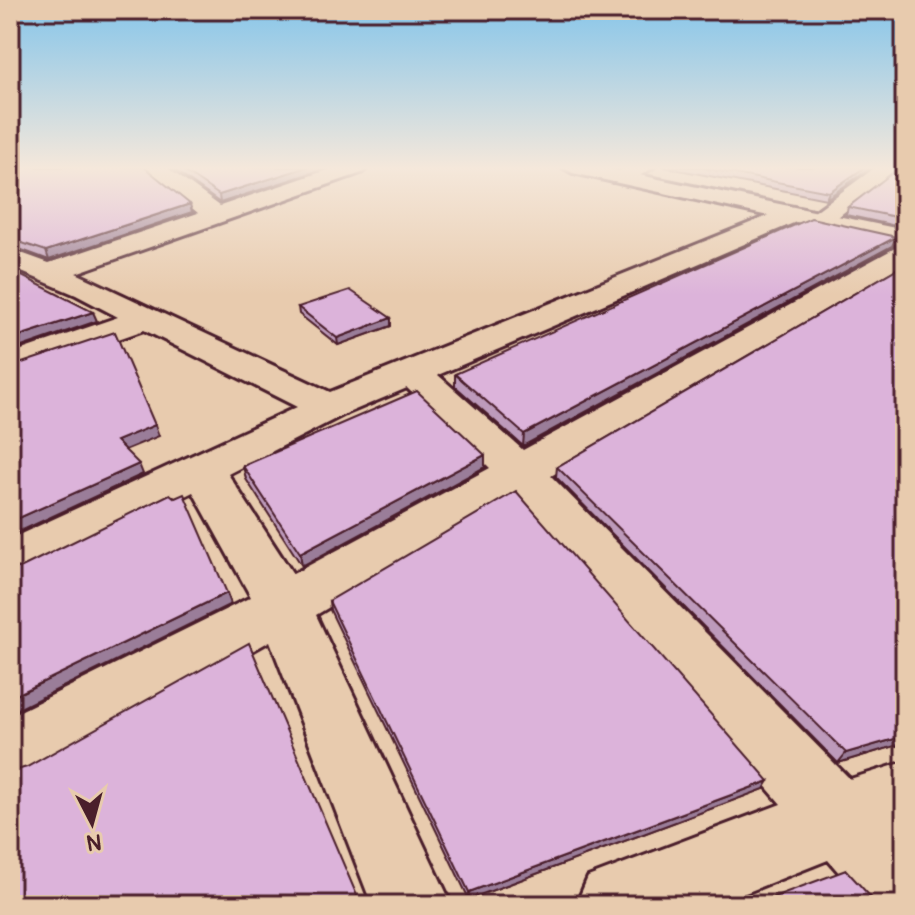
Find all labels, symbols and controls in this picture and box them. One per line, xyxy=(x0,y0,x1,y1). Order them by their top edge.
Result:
north arrow xyxy=(52,783,132,863)
text: N xyxy=(85,827,103,857)

